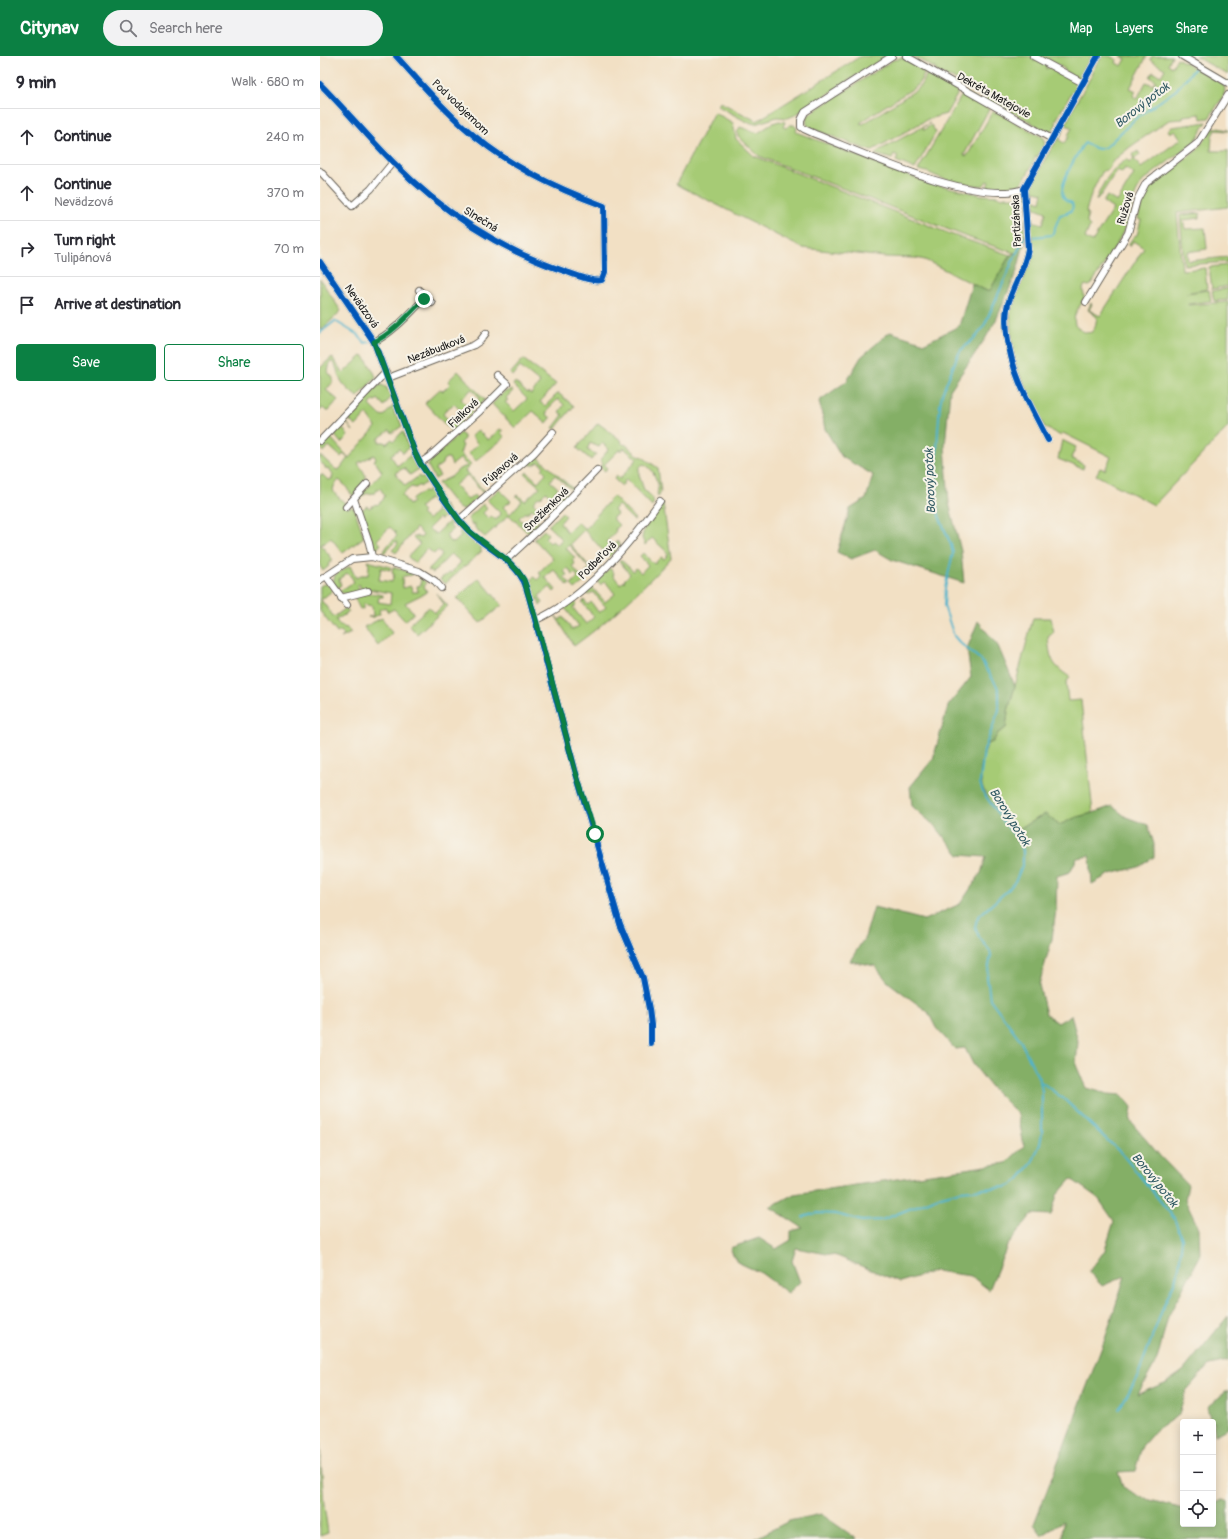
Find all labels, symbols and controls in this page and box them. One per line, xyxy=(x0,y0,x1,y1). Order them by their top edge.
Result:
search box xyxy=(103,10,383,46)
text: Citynav xyxy=(20,16,79,40)
icon: search xyxy=(117,17,139,39)
text: Search here xyxy=(149,19,222,38)
text: Map xyxy=(1070,20,1093,37)
text: Layers xyxy=(1115,20,1153,37)
text: Share xyxy=(1175,20,1208,37)
street label: Dekréta Matejovie xyxy=(955,70,1033,121)
text: 9 min xyxy=(16,72,56,93)
text: Walk · 680 m xyxy=(231,74,304,90)
street label: Pod vodojemom xyxy=(429,77,492,138)
water label: Borový potok xyxy=(1112,79,1173,131)
icon: ahead xyxy=(16,126,38,148)
text: Continue xyxy=(54,127,112,146)
text: 240 m xyxy=(266,129,304,145)
text: Continue xyxy=(54,175,112,194)
icon: ahead xyxy=(16,182,38,204)
text: 370 m xyxy=(267,185,304,201)
street label: Ružová xyxy=(1114,190,1137,226)
text: Nevädzová xyxy=(54,194,113,210)
street label: Partizánska xyxy=(1009,194,1024,248)
street label: Slnečná xyxy=(461,204,500,235)
text: Turn right xyxy=(54,231,115,250)
icon: right xyxy=(16,238,38,260)
text: 70 m xyxy=(274,241,304,257)
text: Tulipánová xyxy=(54,250,112,266)
street label: Nevädzová xyxy=(342,282,381,331)
route end xyxy=(415,290,433,308)
icon: arrive xyxy=(16,294,38,316)
text: Arrive at destination xyxy=(54,295,181,314)
street label: Nezábudková xyxy=(406,333,467,366)
button: Save xyxy=(16,344,156,381)
button: Share xyxy=(164,344,304,381)
street label: Fialková xyxy=(445,396,481,431)
water label: Borový potok xyxy=(922,447,939,514)
street label: Púpavová xyxy=(480,450,521,488)
street label: Snežienková xyxy=(521,485,572,534)
street label: Podbeľová xyxy=(576,539,619,582)
water label: Borový potok xyxy=(986,786,1034,850)
route start xyxy=(586,825,604,843)
water label: Borový potok xyxy=(1128,1150,1182,1211)
map controls xyxy=(1180,1419,1216,1527)
button: + xyxy=(1180,1419,1216,1455)
button: − xyxy=(1180,1455,1216,1491)
button: locate xyxy=(1180,1491,1216,1527)

